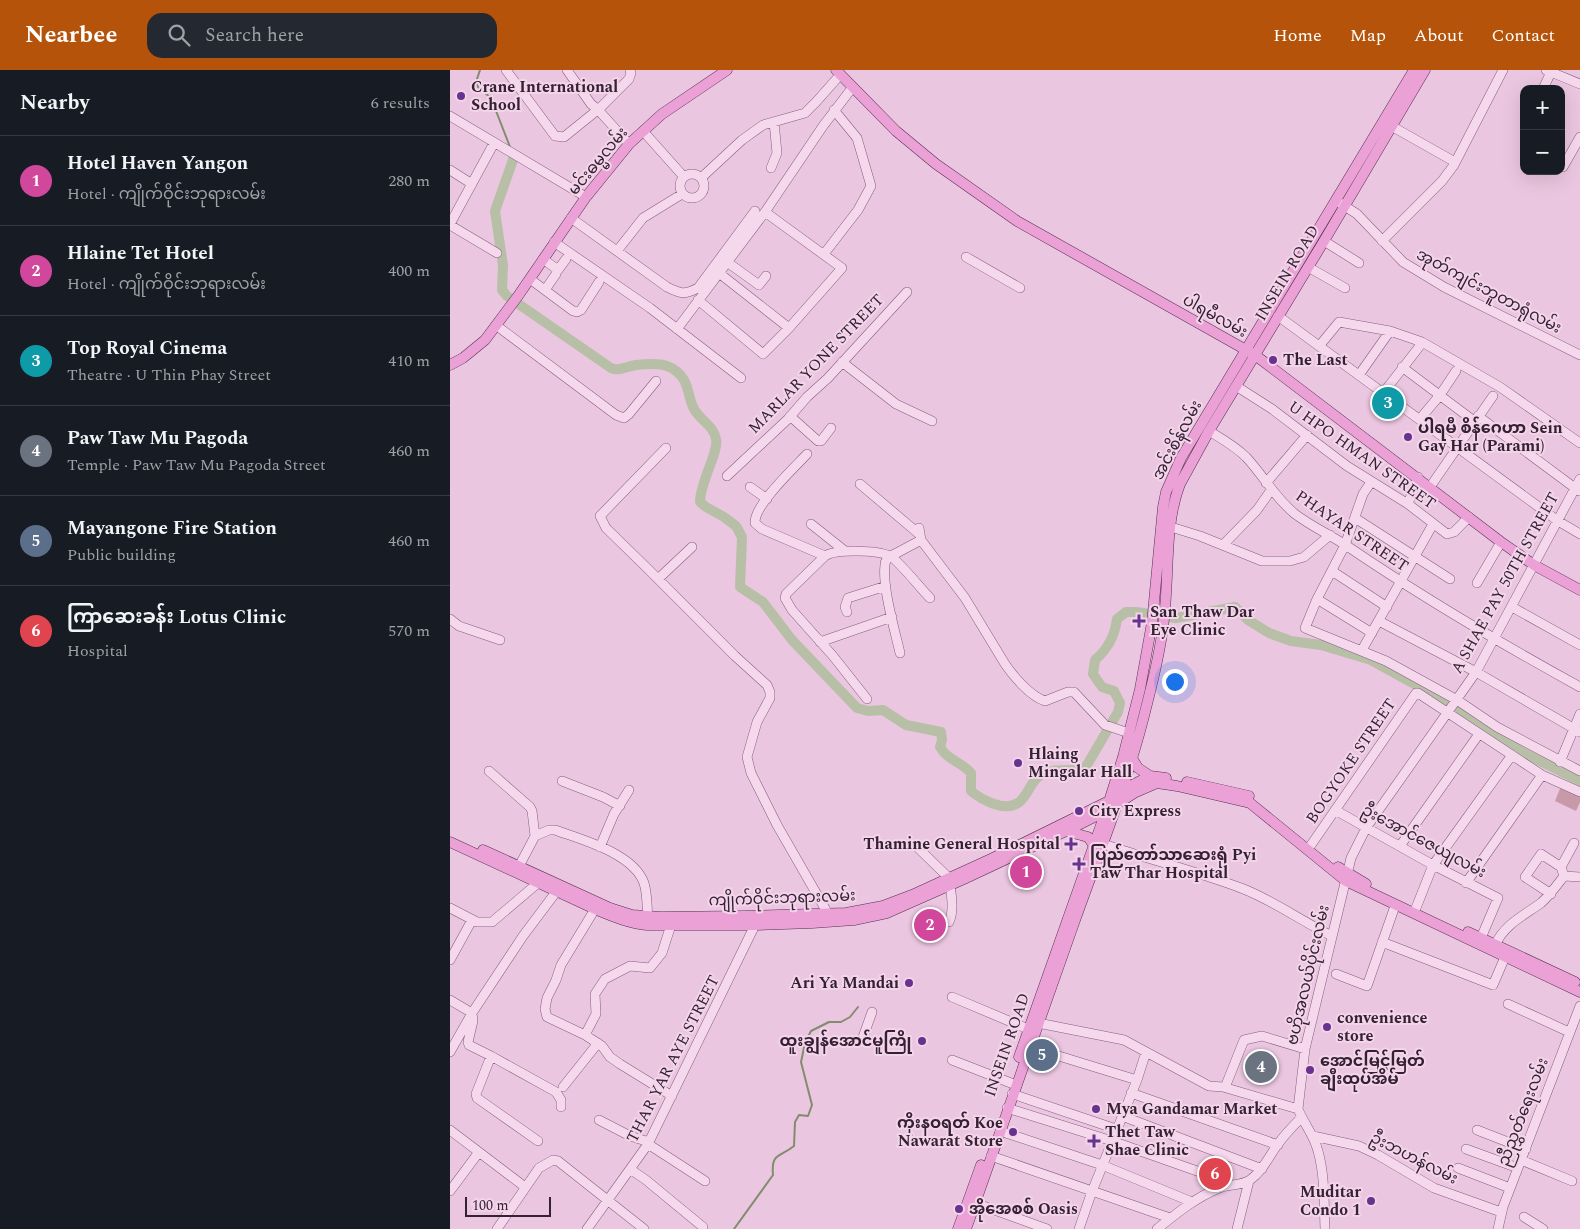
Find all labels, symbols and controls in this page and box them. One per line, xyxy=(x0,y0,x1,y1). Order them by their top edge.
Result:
search box xyxy=(147,13,497,58)
text: Nearbee xyxy=(25,17,117,53)
icon: search xyxy=(165,21,193,49)
text: Search here xyxy=(205,21,304,50)
text: Home xyxy=(1273,22,1322,49)
text: Map xyxy=(1350,22,1386,49)
text: About xyxy=(1414,22,1464,49)
text: Contact xyxy=(1492,22,1555,49)
place label: Crane International School xyxy=(471,75,618,117)
map controls xyxy=(1520,85,1565,175)
button: + xyxy=(1520,85,1565,130)
text: Nearby xyxy=(20,87,90,119)
marker: Crane International School xyxy=(455,90,467,102)
text: 6 results xyxy=(371,91,430,115)
street label: မင်းဓမ္မလမ်း xyxy=(562,122,635,201)
button: − xyxy=(1520,130,1565,175)
text: Hotel Haven Yangon xyxy=(67,149,248,178)
text: 1 xyxy=(32,169,40,193)
text: 280 m xyxy=(388,169,430,193)
text: Hotel · ကျိုက်ဝိုင်းဘုရားလမ်း xyxy=(67,182,266,206)
street label: INSEIN ROAD xyxy=(1249,220,1325,326)
text: Hlaine Tet Hotel xyxy=(67,239,214,268)
street label: အုတ်ကျင်းဘူတာရုံလမ်း xyxy=(1411,242,1566,341)
text: 2 xyxy=(32,259,40,283)
text: 400 m xyxy=(388,259,430,283)
text: Hotel · ကျိုက်ဝိုင်းဘုရားလမ်း xyxy=(67,272,266,296)
street label: MARLAR YONE STREET xyxy=(743,288,890,439)
street label: ပါရမီလမ်း xyxy=(1178,288,1252,345)
text: Top Royal Cinema xyxy=(67,334,227,363)
place label: The Last xyxy=(1283,348,1348,372)
text: 3 xyxy=(32,349,40,373)
text: 410 m xyxy=(388,349,430,373)
marker: The Last xyxy=(1267,354,1279,366)
text: Theatre · U Thin Phay Street xyxy=(67,363,271,387)
pin: 3 xyxy=(1372,384,1404,422)
street label: U HPO HMAN STREET xyxy=(1283,395,1441,515)
street label: အင်းစိန်လမ်း xyxy=(1146,396,1209,485)
place label: ပါရမီ စိန်ဂေဟာ Sein Gay Har (Parami) xyxy=(1418,416,1563,458)
text: Paw Taw Mu Pagoda xyxy=(67,424,248,453)
marker: ပါရမီ စိန်ဂေဟာ Sein Gay Har (Parami) xyxy=(1402,431,1414,443)
text: 4 xyxy=(32,439,40,463)
text: 460 m xyxy=(388,439,430,463)
text: Temple · Paw Taw Mu Pagoda Street xyxy=(67,453,326,477)
street label: PHAYAR STREET xyxy=(1290,484,1414,578)
street label: A SHAE PAY 50TH STREET xyxy=(1445,488,1565,678)
text: Mayangone Fire Station xyxy=(67,514,277,543)
text: 5 xyxy=(32,529,40,553)
text: 460 m xyxy=(388,529,430,553)
text: Public building xyxy=(67,543,176,567)
place label: San Thaw Dar Eye Clinic xyxy=(1150,600,1254,642)
text: ကြာဆေးခန်း Lotus Clinic xyxy=(67,603,286,632)
marker: San Thaw Dar Eye Clinic xyxy=(1132,614,1146,628)
text: 6 xyxy=(32,619,40,643)
text: 570 m xyxy=(388,619,430,643)
text: Hospital xyxy=(67,639,128,663)
your location xyxy=(1162,669,1188,695)
street label: BOGYOKE STREET xyxy=(1300,693,1402,829)
place label: Hlaing Mingalar Hall xyxy=(1028,742,1132,784)
marker: Hlaing Mingalar Hall xyxy=(1012,757,1024,769)
street label: ဦးအောင်ဇေယျလမ်း xyxy=(1357,798,1491,885)
place label: City Express xyxy=(1089,799,1181,823)
marker: City Express xyxy=(1073,805,1085,817)
place label: Thamine General Hospital xyxy=(863,832,1060,856)
marker: Thamine General Hospital xyxy=(1064,837,1078,851)
place label: ပြည်တော်သာဆေးရုံ Pyi Taw Thar Hospital xyxy=(1090,843,1256,885)
pin: 1 xyxy=(1010,853,1042,891)
marker: ပြည်တော်သာဆေးရုံ Pyi Taw Thar Hospital xyxy=(1072,857,1086,871)
street label: ကျိုက်ဝိုင်းဘုရားလမ်း xyxy=(708,883,856,915)
street label: ဗဟိုအလယ်ပိုင်းလမ်း xyxy=(1280,903,1338,1048)
pin: 2 xyxy=(914,906,946,944)
street label: THAR YAR AYE STREET xyxy=(620,971,726,1147)
place label: Ari Ya Mandai xyxy=(790,971,899,995)
marker: Ari Ya Mandai xyxy=(903,977,915,989)
street label: INSEIN ROAD xyxy=(978,990,1036,1100)
place label: convenience store xyxy=(1337,1006,1427,1048)
marker: convenience store xyxy=(1321,1021,1333,1033)
place label: ထူးချွန်အောင်မူကြို xyxy=(780,1029,913,1055)
marker: ထူးချွန်အောင်မူကြို xyxy=(916,1035,928,1047)
pin: 5 xyxy=(1026,1036,1058,1074)
pin: 4 xyxy=(1245,1048,1277,1086)
place label: အောင်မြင့်မြတ် ချီးထုပ်အိမ် xyxy=(1320,1049,1425,1092)
street label: ညီညွှတ်ရေးလမ်း xyxy=(1491,1054,1556,1170)
marker: အောင်မြင့်မြတ် ချီးထုပ်အိမ် xyxy=(1304,1064,1316,1076)
place label: Mya Gandamar Market xyxy=(1106,1097,1278,1121)
marker: Mya Gandamar Market xyxy=(1090,1103,1102,1115)
place label: ကိုးနဝရတ် Koe Nawarat Store xyxy=(897,1111,1003,1153)
place label: Thet Taw Shae Clinic xyxy=(1105,1120,1189,1162)
marker: ကိုးနဝရတ် Koe Nawarat Store xyxy=(1007,1126,1019,1138)
street label: ဦးဘဟန်လမ်း xyxy=(1366,1126,1462,1191)
marker: Thet Taw Shae Clinic xyxy=(1087,1134,1101,1148)
pin: 6 xyxy=(1199,1155,1231,1193)
place label: Muditar Condo 1 xyxy=(1300,1180,1361,1222)
scale bar xyxy=(465,1194,551,1217)
text: 100 m xyxy=(472,1195,509,1216)
marker: Muditar Condo 1 xyxy=(1365,1195,1377,1207)
place label: အိုအေစစ် Oasis xyxy=(969,1197,1078,1222)
marker: အိုအေစစ် Oasis xyxy=(953,1203,965,1215)

